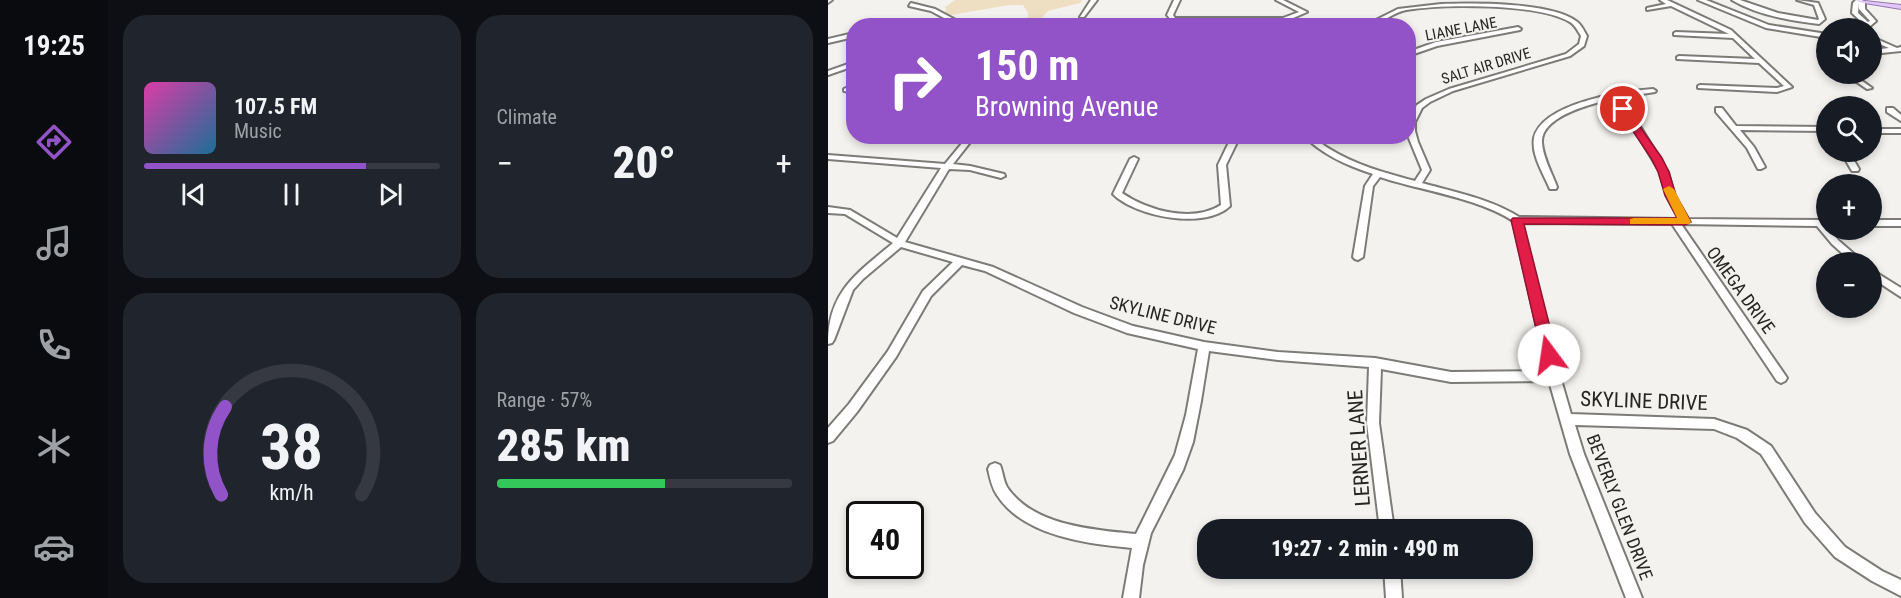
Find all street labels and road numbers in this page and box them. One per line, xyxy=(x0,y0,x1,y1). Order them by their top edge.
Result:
street label: LIANE LANE xyxy=(1424,13,1498,45)
street label: SALT AIR DRIVE xyxy=(1439,44,1533,88)
street label: OMEGA DRIVE xyxy=(1703,243,1779,337)
street label: SKYLINE DRIVE xyxy=(1107,292,1219,338)
street label: SKYLINE DRIVE xyxy=(1580,387,1708,415)
street label: LERNER LANE xyxy=(1343,389,1375,507)
street label: BEVERLY GLEN DRIVE xyxy=(1583,431,1657,583)

